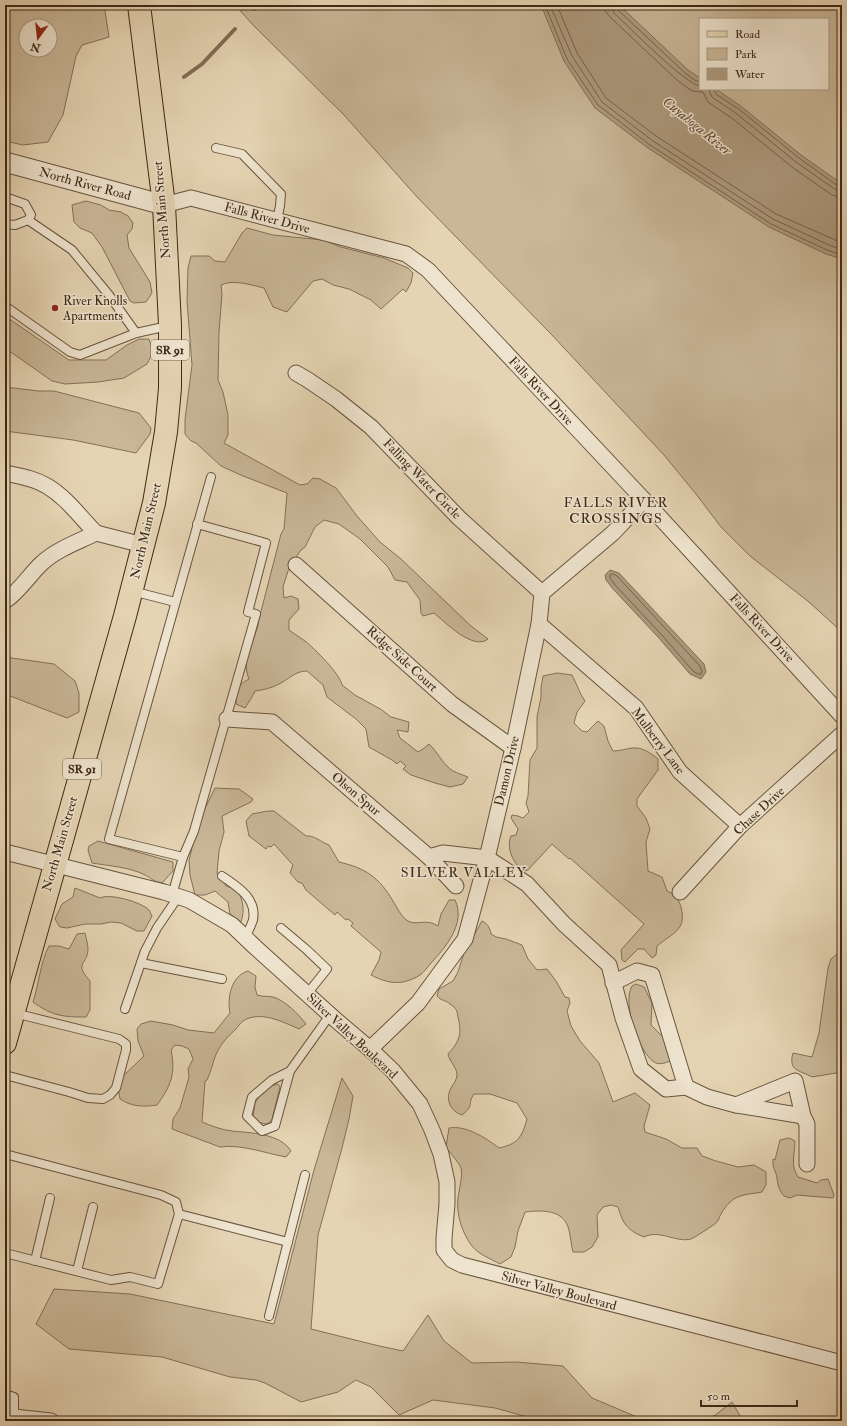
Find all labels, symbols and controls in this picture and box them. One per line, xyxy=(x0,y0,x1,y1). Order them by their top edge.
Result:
north arrow xyxy=(18,18,58,58)
legend xyxy=(699,18,829,90)
text: Road xyxy=(735,27,760,42)
text: N xyxy=(28,39,43,55)
text: Park xyxy=(735,47,757,62)
text: Water xyxy=(734,67,765,82)
water label: Cuyahoga River xyxy=(659,93,735,159)
street label: North Main Street xyxy=(150,160,174,260)
street label: North River Road xyxy=(37,164,133,204)
street label: Falls River Drive xyxy=(222,199,312,237)
place label: River Knolls Apartments xyxy=(62,293,128,325)
marker: River Knolls Apartments xyxy=(50,303,60,313)
road number: SR 91 xyxy=(151,340,189,360)
street label: Falls River Drive xyxy=(505,353,577,429)
street label: Falling Water Circle xyxy=(380,436,465,523)
street label: North Main Street xyxy=(127,481,165,581)
district label: FALLS RIVER CROSSINGS xyxy=(564,494,668,527)
street label: Falls River Drive xyxy=(726,590,798,666)
street label: Ridge Side Court xyxy=(363,623,441,695)
street label: Mulberry Lane xyxy=(627,705,689,779)
street label: Damon Drive xyxy=(491,734,523,808)
road number: SR 91 xyxy=(63,759,101,779)
street label: Olson Spur xyxy=(327,769,384,820)
street label: Chase Drive xyxy=(730,783,788,839)
street label: North Main Street xyxy=(39,795,81,893)
district label: SILVER VALLEY xyxy=(401,864,527,881)
street label: Silver Valley Boulevard xyxy=(302,990,401,1083)
street label: Silver Valley Boulevard xyxy=(499,1268,619,1315)
scale bar xyxy=(701,1382,797,1408)
text: 50 m xyxy=(707,1389,731,1404)

